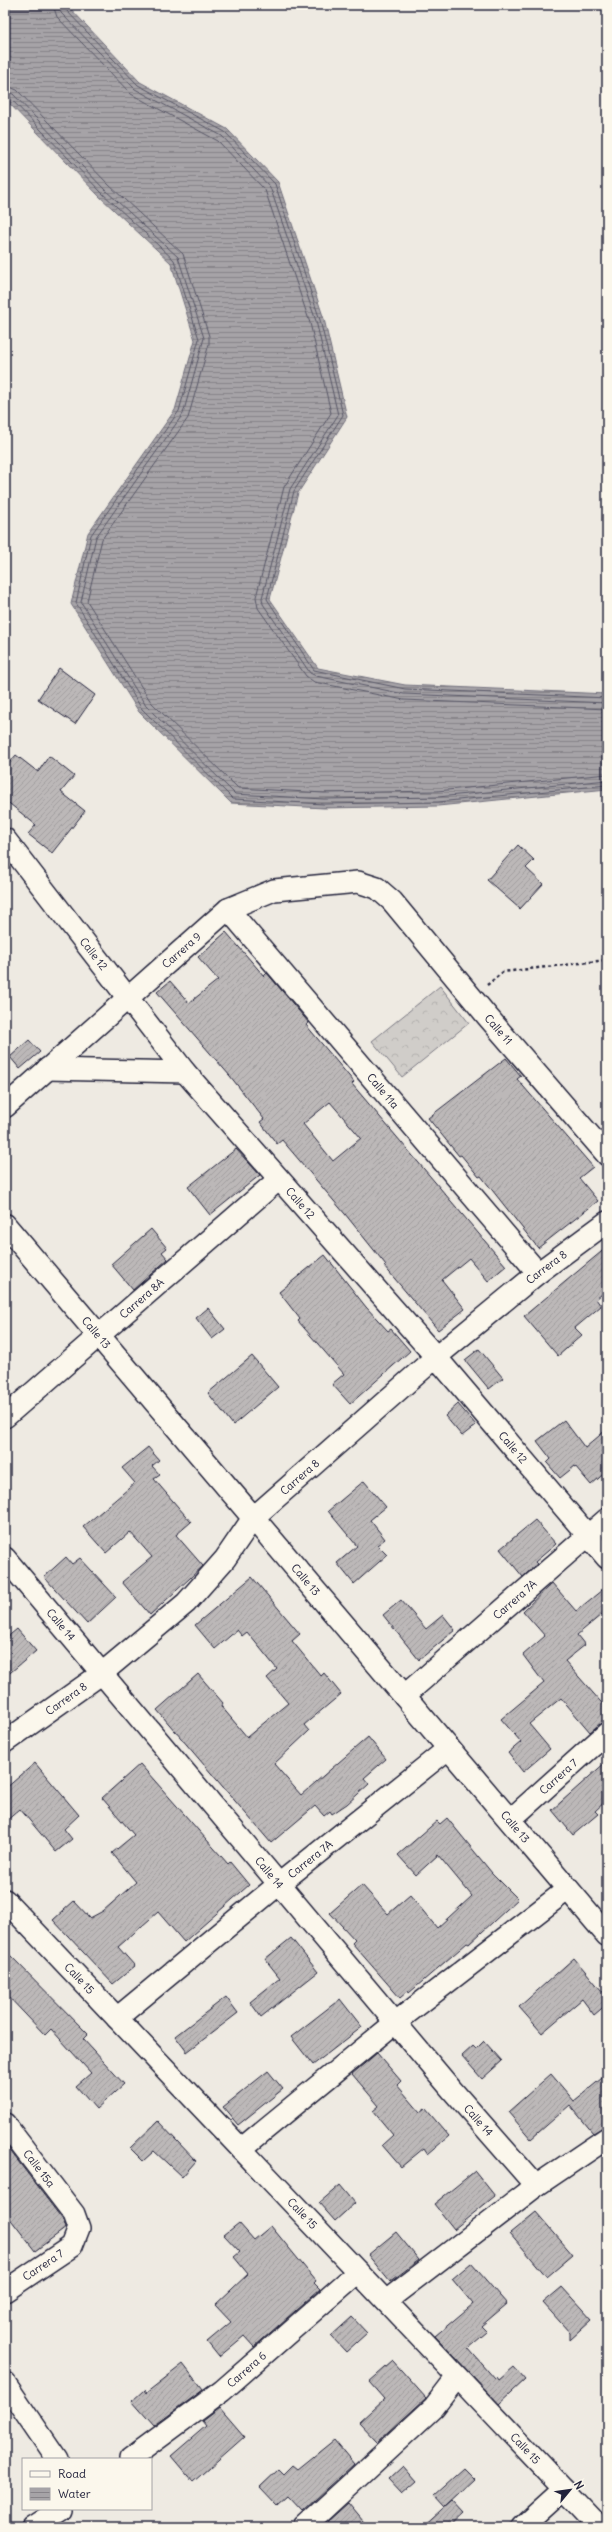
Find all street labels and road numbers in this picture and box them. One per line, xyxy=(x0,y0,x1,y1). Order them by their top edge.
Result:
street label: Carrera 9 xyxy=(159,929,204,971)
street label: Calle 12 xyxy=(77,935,111,973)
street label: Calle 11 xyxy=(482,1011,516,1047)
street label: Calle 11a xyxy=(364,1070,402,1111)
street label: Calle 12 xyxy=(283,1184,318,1222)
street label: Carrera 8 xyxy=(523,1247,570,1287)
street label: Carrera 8A xyxy=(116,1275,167,1322)
street label: Calle 13 xyxy=(79,1314,114,1351)
street label: Calle 12 xyxy=(496,1429,530,1466)
street label: Carrera 8 xyxy=(277,1456,322,1498)
street label: Calle 13 xyxy=(288,1561,323,1599)
street label: Carrera 7A xyxy=(490,1577,540,1622)
street label: Calle 14 xyxy=(43,1606,78,1644)
street label: Carrera 8 xyxy=(43,1679,90,1718)
street label: Carrera 7 xyxy=(536,1755,581,1797)
street label: Calle 13 xyxy=(498,1808,533,1846)
street label: Carrera 7A xyxy=(285,1837,335,1881)
street label: Calle 14 xyxy=(252,1854,287,1892)
street label: Calle 15 xyxy=(61,1960,97,1997)
street label: Calle 14 xyxy=(461,2101,496,2139)
street label: Calle 15a xyxy=(20,2147,58,2190)
street label: Calle 15 xyxy=(284,2195,320,2232)
street label: Carrera 7 xyxy=(20,2246,67,2284)
street label: Carrera 6 xyxy=(224,2349,269,2391)
street label: Calle 15 xyxy=(507,2430,543,2467)

